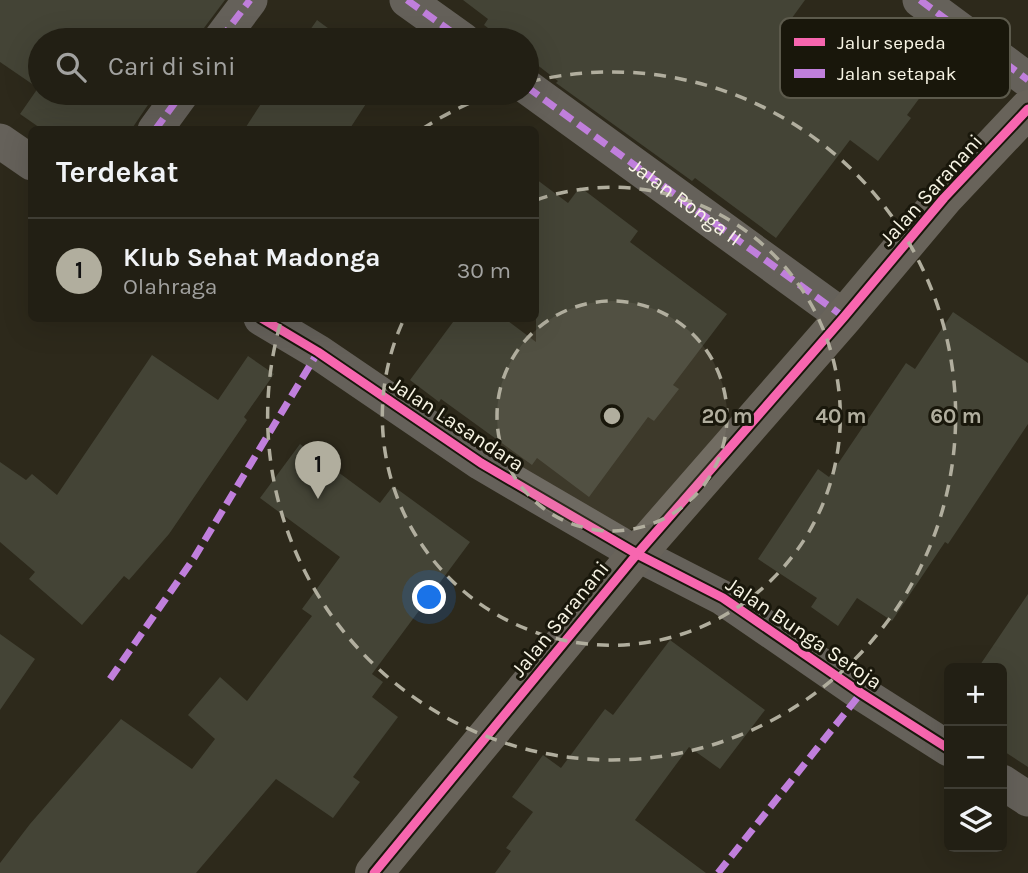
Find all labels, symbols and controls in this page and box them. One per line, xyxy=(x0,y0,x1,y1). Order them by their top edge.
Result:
legend xyxy=(780,18,1010,98)
search box xyxy=(28,28,539,105)
text: Jalur sepeda xyxy=(837,32,946,54)
icon: search xyxy=(52,48,90,86)
text: Cari di sini xyxy=(108,51,236,82)
text: Jalan setapak xyxy=(837,63,957,85)
street label: Jalan Saranani xyxy=(875,129,987,251)
text: Terdekat xyxy=(56,154,179,190)
street label: Jalan Ronga II xyxy=(625,154,746,251)
text: Klub Sehat Madonga xyxy=(123,242,381,273)
text: 1 xyxy=(75,257,83,284)
text: 30 m xyxy=(457,257,511,284)
text: Olahraga xyxy=(123,273,217,300)
street label: Jalan Lasandara xyxy=(385,372,529,476)
centre of rings xyxy=(600,404,624,428)
text: 20 m xyxy=(701,404,753,428)
text: 40 m xyxy=(815,404,867,428)
text: 60 m xyxy=(930,404,982,428)
pin: 1 xyxy=(295,441,341,499)
street label: Jalan Saranani xyxy=(506,556,614,682)
street label: Jalan Bunga Seroja xyxy=(722,572,886,694)
your location xyxy=(412,580,446,614)
map controls xyxy=(944,663,1007,852)
button: + xyxy=(944,663,1007,726)
button: − xyxy=(944,726,1007,789)
button: layers xyxy=(944,789,1007,852)

